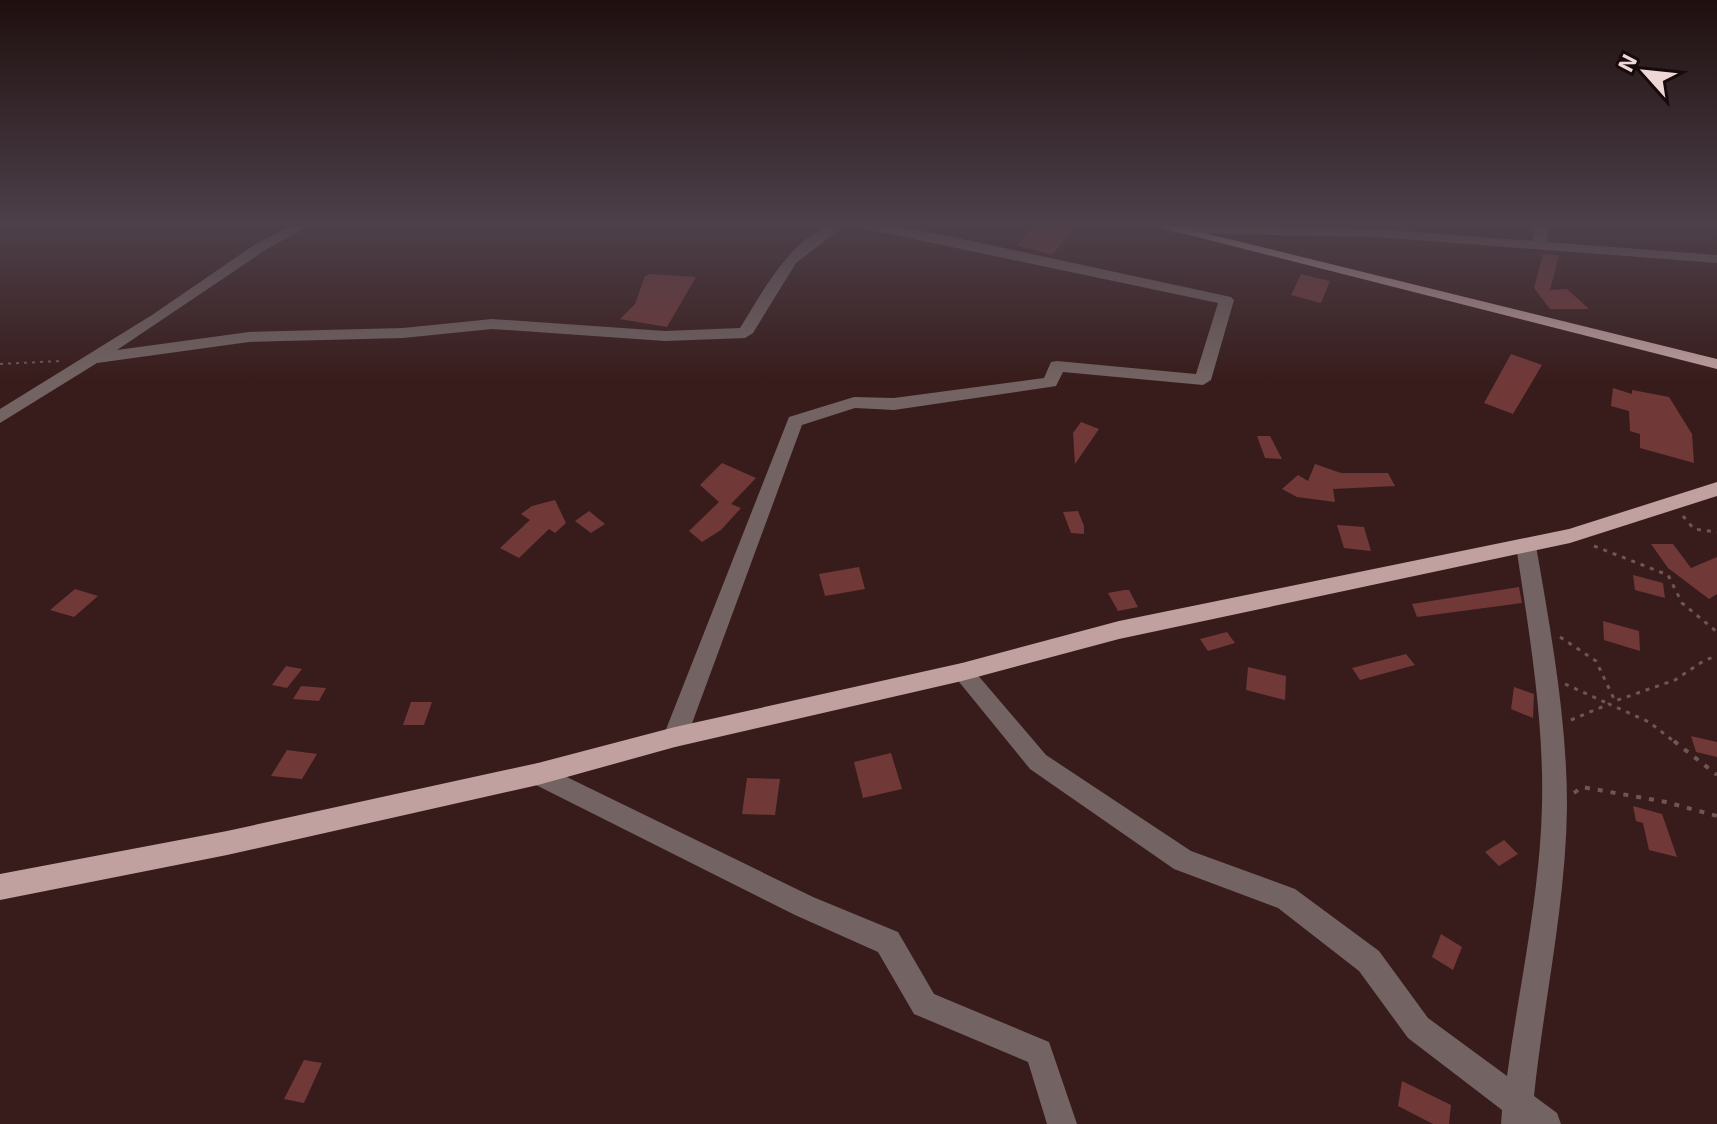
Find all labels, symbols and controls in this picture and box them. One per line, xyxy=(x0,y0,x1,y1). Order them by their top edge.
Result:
north arrow xyxy=(1605,32,1685,112)
text: N xyxy=(1611,49,1641,75)

